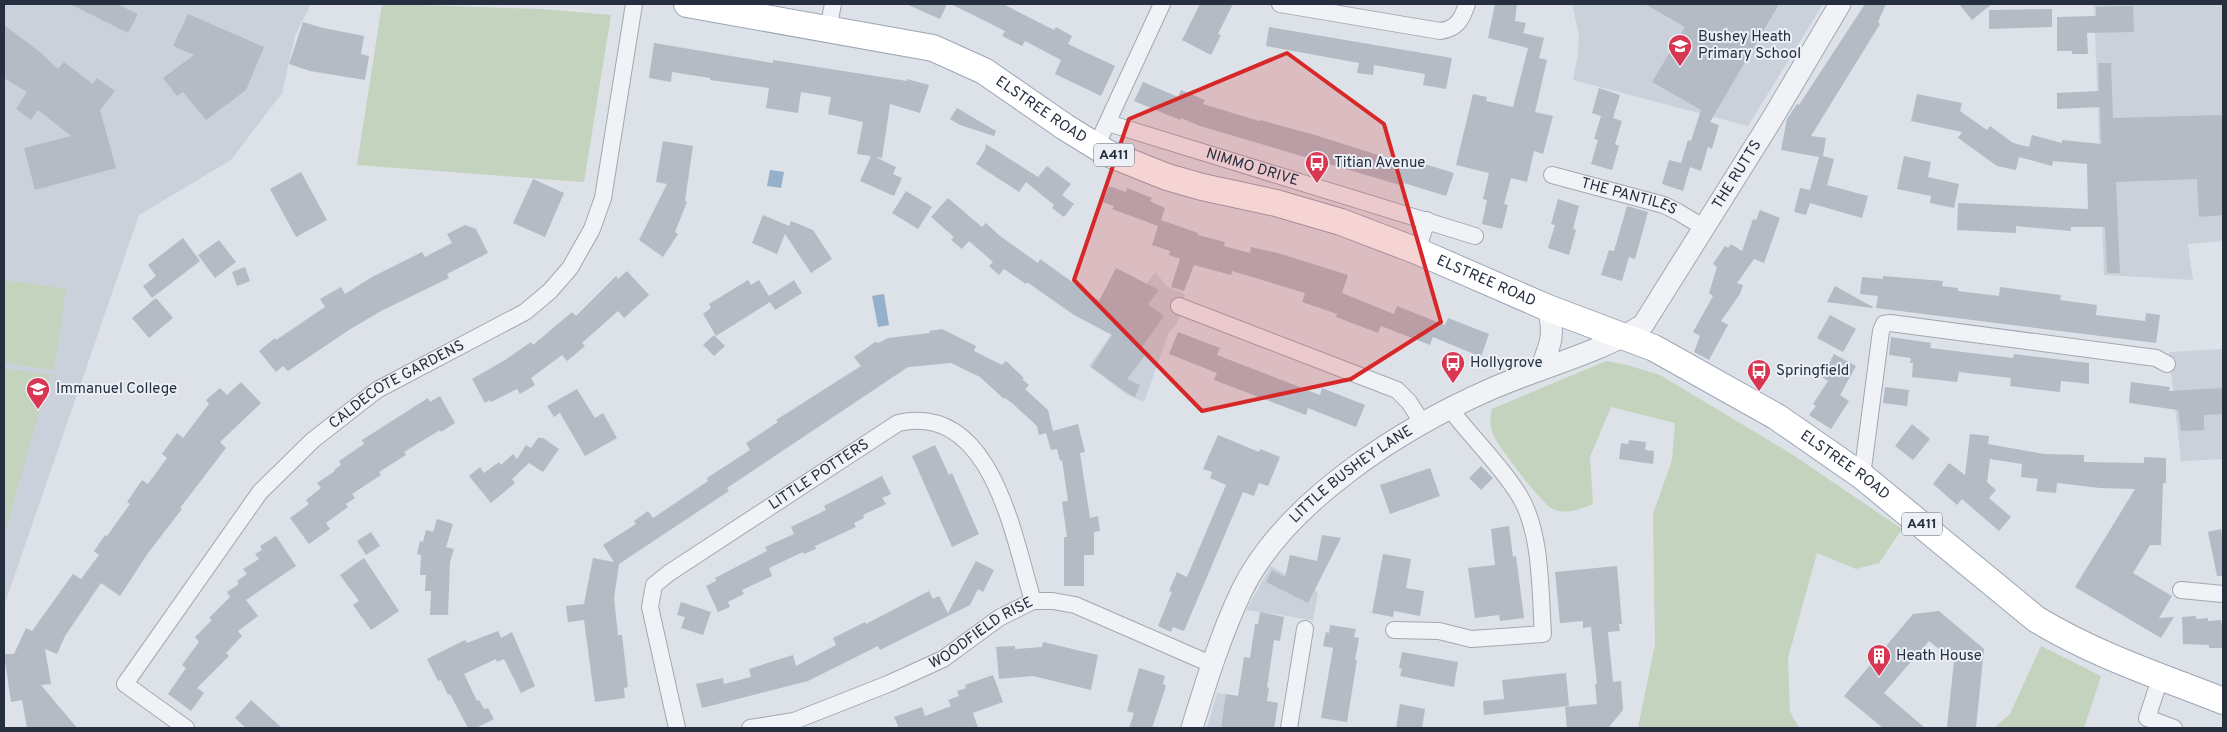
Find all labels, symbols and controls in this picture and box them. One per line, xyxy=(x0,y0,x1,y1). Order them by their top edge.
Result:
place label: Bushey Heath Primary School xyxy=(1698,28,1801,64)
school or university icon: Bushey Heath Primary School xyxy=(1667,33,1693,67)
street label: ELSTREE ROAD xyxy=(992,72,1090,148)
street label: THE RUTTS xyxy=(1708,137,1766,213)
road number: A411 xyxy=(1094,144,1134,166)
street label: NIMMO DRIVE xyxy=(1204,144,1301,191)
bus stop icon: Titian Avenue xyxy=(1304,150,1330,184)
place label: Titian Avenue xyxy=(1334,154,1425,173)
street label: THE PANTILES xyxy=(1579,174,1680,220)
street label: ELSTREE ROAD xyxy=(1434,251,1539,311)
street label: CALDECOTE GARDENS xyxy=(325,336,468,433)
bus stop icon: Hollygrove xyxy=(1440,350,1466,384)
place label: Hollygrove xyxy=(1470,354,1543,373)
bus stop icon: Springfield xyxy=(1746,358,1772,392)
place label: Springfield xyxy=(1776,362,1849,381)
school or university icon: Immanuel College xyxy=(25,376,51,410)
place label: Immanuel College xyxy=(56,380,177,399)
street label: LITTLE BUSHEY LANE xyxy=(1286,422,1416,527)
street label: ELSTREE ROAD xyxy=(1796,426,1894,504)
street label: LITTLE POTTERS xyxy=(765,435,873,514)
road number: A411 xyxy=(1902,512,1942,536)
street label: WOODFIELD RISE xyxy=(926,593,1036,674)
building icon: Heath House xyxy=(1866,643,1892,677)
place label: Heath House xyxy=(1896,647,1982,666)

